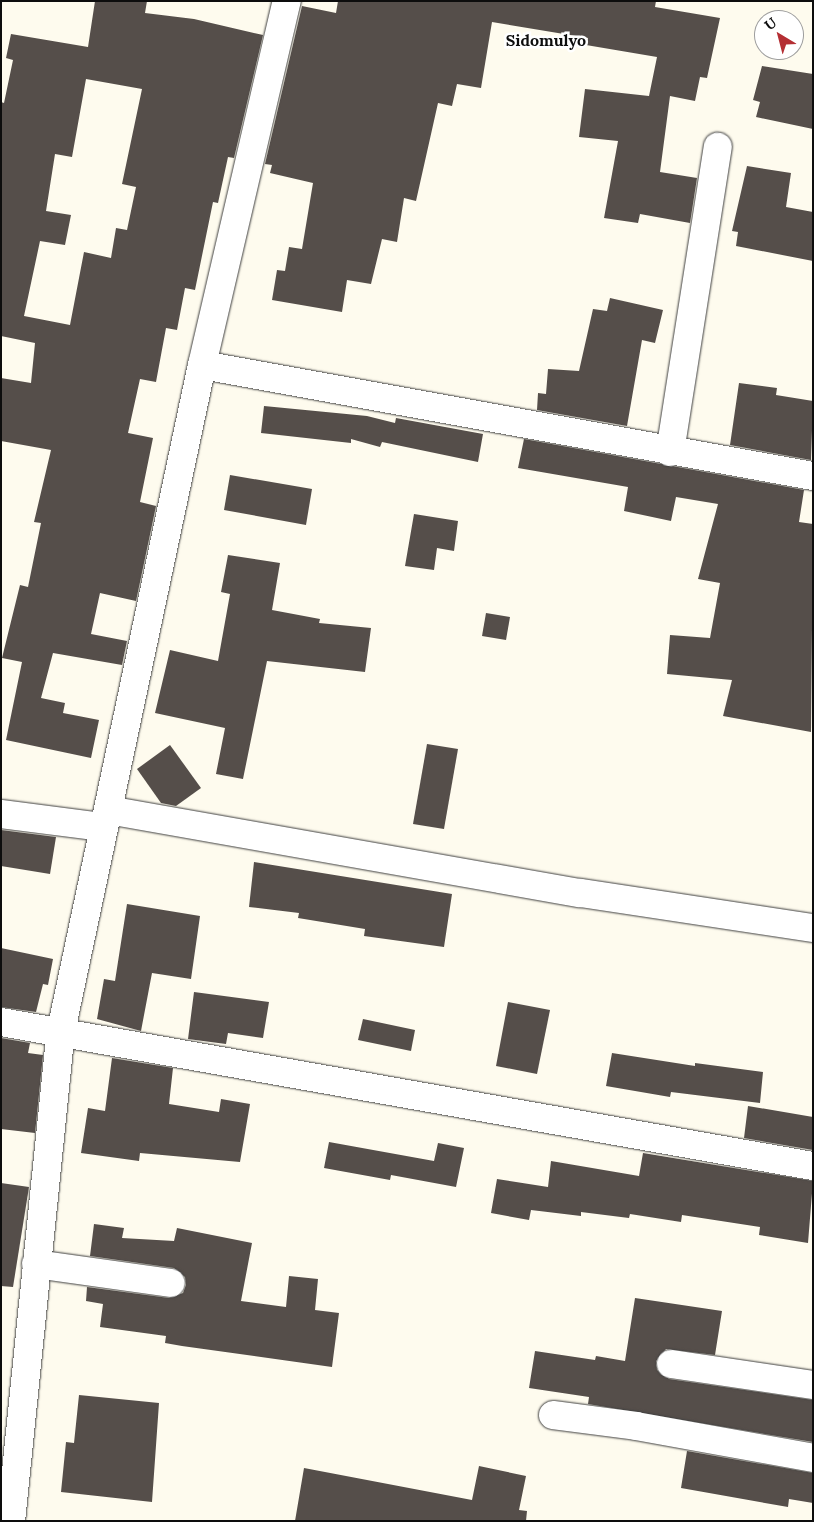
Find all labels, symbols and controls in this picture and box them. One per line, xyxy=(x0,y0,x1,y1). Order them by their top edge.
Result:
north arrow xyxy=(754,10,804,60)
text: U xyxy=(761,13,780,34)
district label: Sidomulyo xyxy=(506,30,586,50)

